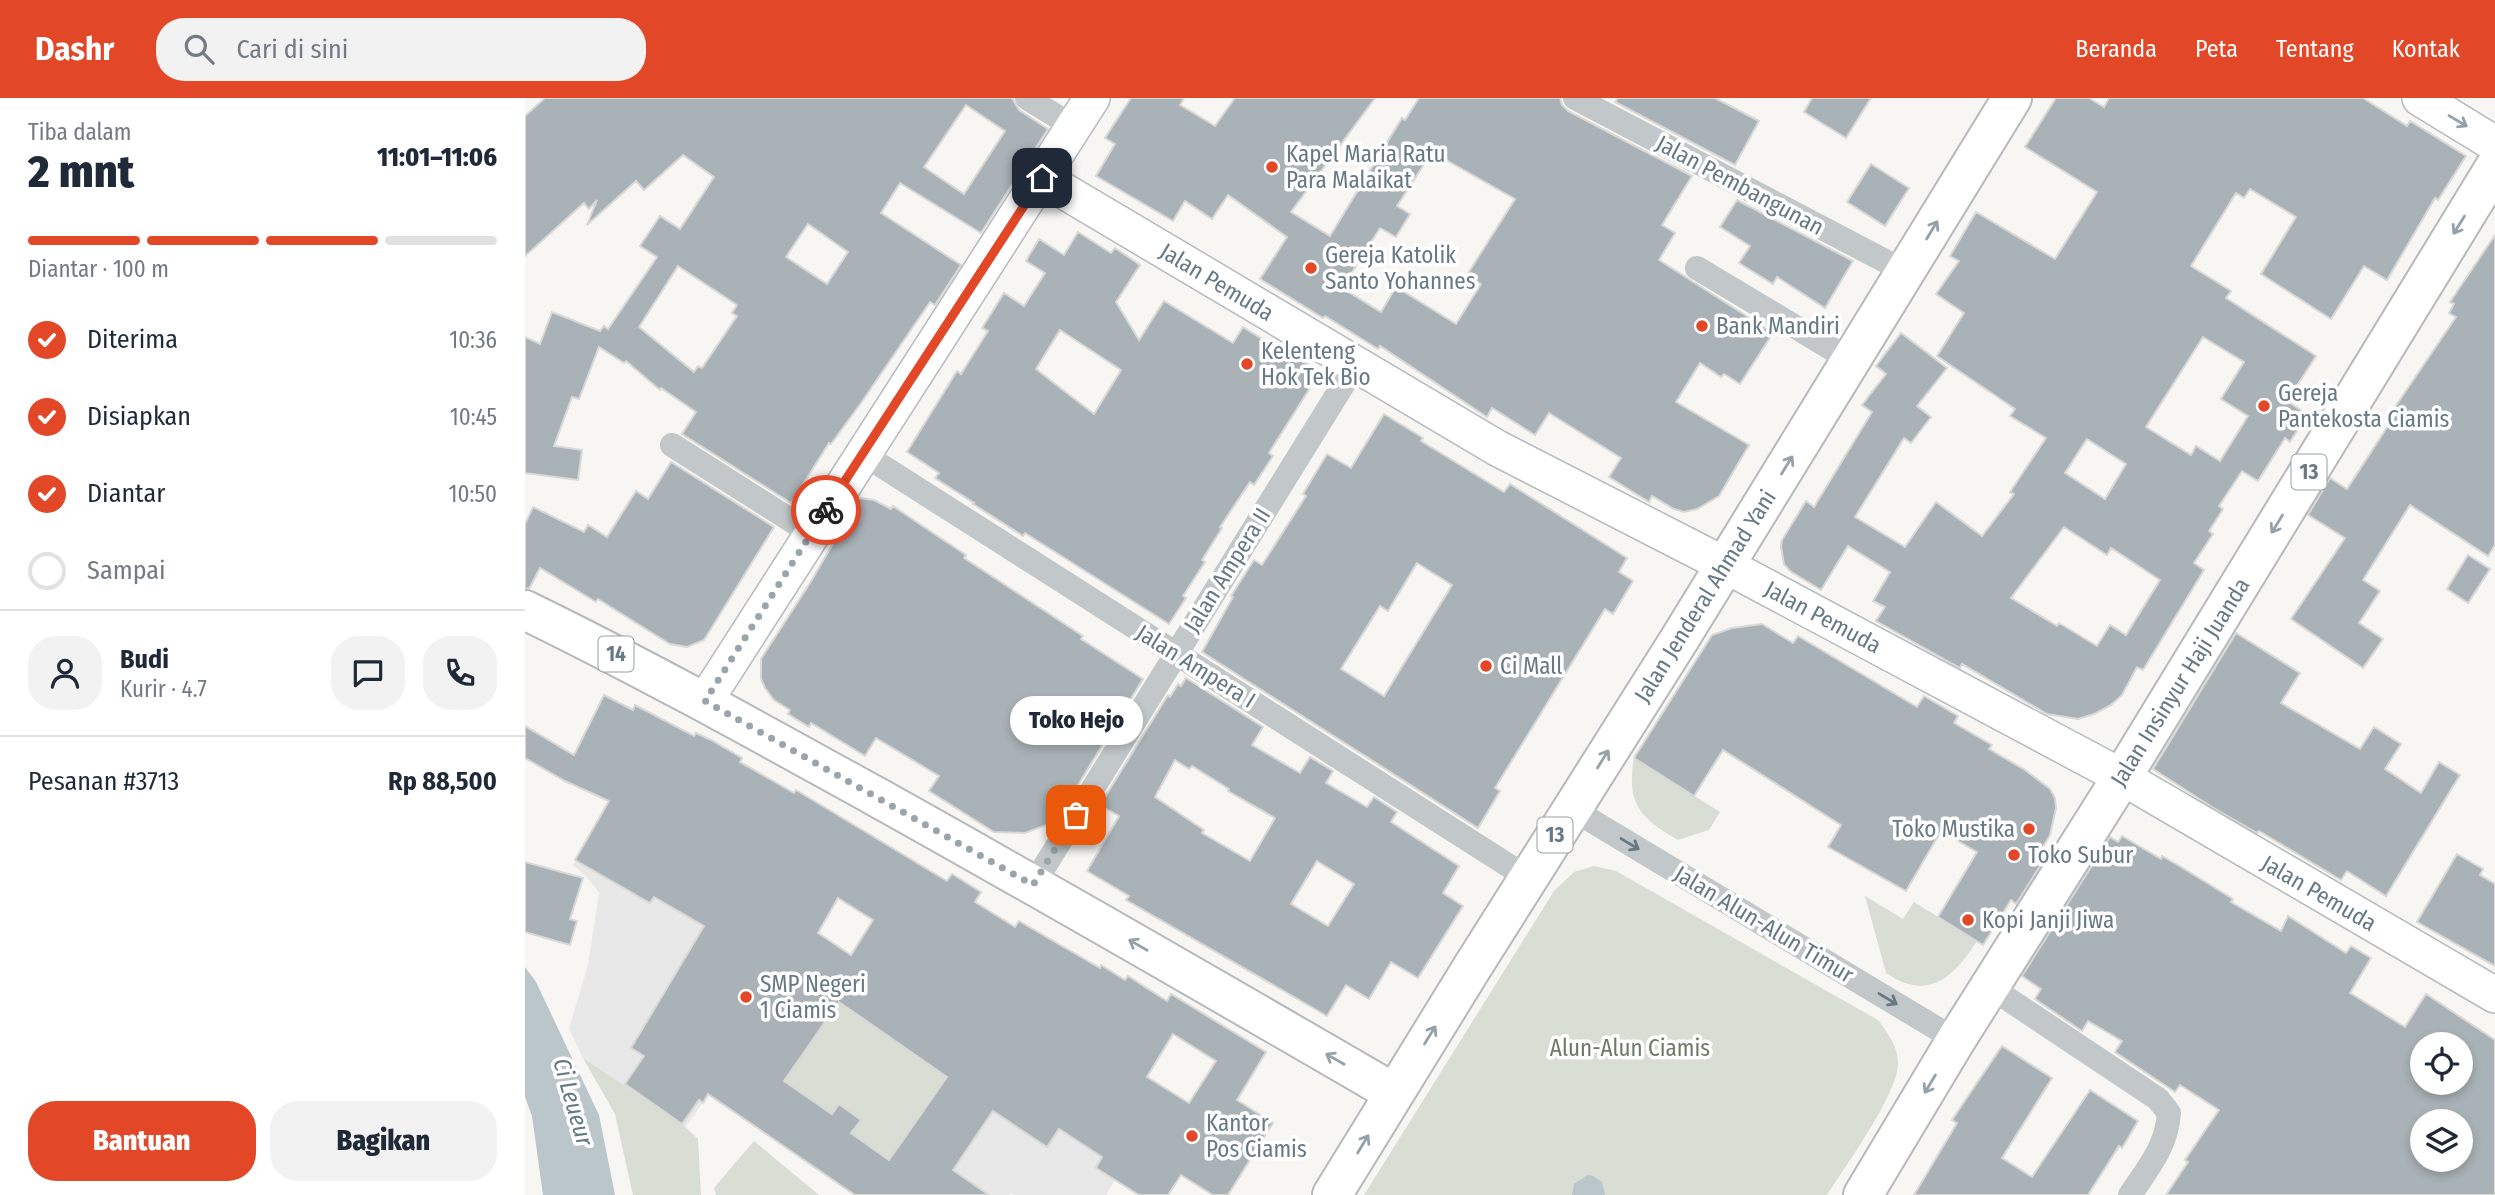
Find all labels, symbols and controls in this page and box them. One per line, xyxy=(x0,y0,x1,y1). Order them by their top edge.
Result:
search box xyxy=(156,18,646,81)
text: Dashr xyxy=(35,29,114,69)
icon: search xyxy=(180,30,218,68)
text: Cari di sini xyxy=(236,34,348,65)
text: Beranda xyxy=(2075,35,2157,63)
text: Peta xyxy=(2195,35,2238,63)
text: Tentang xyxy=(2276,35,2354,63)
text: Kontak xyxy=(2392,35,2460,63)
one-way arrow xyxy=(2447,114,2467,128)
text: Tiba dalam xyxy=(28,118,131,146)
street label: Jalan Pembangunan xyxy=(1651,129,1829,241)
place label: Kapel Maria Ratu Para Malaikat xyxy=(1286,140,1446,194)
text: 11:01–11:06 xyxy=(377,142,497,173)
text: 2 mnt xyxy=(28,144,134,199)
pin xyxy=(1012,148,1072,208)
icon: home xyxy=(1023,159,1061,197)
marker: Kapel Maria Ratu Para Malaikat xyxy=(1264,159,1280,175)
one-way arrow xyxy=(2452,214,2466,234)
one-way arrow xyxy=(1925,220,1939,240)
street label: Jalan Pemuda xyxy=(1155,237,1279,327)
place label: Gereja Katolik Santo Yohannes xyxy=(1325,241,1476,295)
text: Diantar · 100 m xyxy=(28,255,169,283)
marker: Gereja Katolik Santo Yohannes xyxy=(1303,260,1319,276)
place label: Bank Mandiri xyxy=(1716,312,1840,340)
marker: Bank Mandiri xyxy=(1694,318,1710,334)
icon: check xyxy=(28,321,66,359)
text: Diterima xyxy=(87,324,178,355)
text: 10:36 xyxy=(449,326,497,354)
place label: Kelenteng Hok Tek Bio xyxy=(1261,337,1371,391)
marker: Kelenteng Hok Tek Bio xyxy=(1239,356,1255,372)
place label: Gereja Pantekosta Ciamis xyxy=(2278,379,2449,433)
icon: check xyxy=(28,398,66,436)
marker: Gereja Pantekosta Ciamis xyxy=(2256,398,2272,414)
text: Disiapkan xyxy=(87,401,191,432)
text: 10:45 xyxy=(450,403,497,431)
road number: 13 xyxy=(2291,454,2327,490)
one-way arrow xyxy=(1780,456,1794,476)
icon: check xyxy=(28,475,66,513)
courier xyxy=(791,475,861,545)
text: Diantar xyxy=(87,478,165,509)
text: 10:50 xyxy=(449,480,497,508)
street label: Jalan Jenderal Ahmad Yani xyxy=(1628,485,1782,707)
icon: bike xyxy=(807,491,845,529)
street label: Jalan Ampera II xyxy=(1178,503,1276,637)
one-way arrow xyxy=(2270,514,2285,533)
text: Sampai xyxy=(87,555,166,586)
street label: Jalan Insinyur Haji Juanda xyxy=(2104,572,2256,792)
street label: Jalan Pemuda xyxy=(1760,575,1886,659)
street label: Jalan Ampera I xyxy=(1131,618,1261,714)
button: person xyxy=(28,636,102,710)
button: chat xyxy=(331,636,405,710)
button: phone xyxy=(423,636,497,710)
road number: 14 xyxy=(599,636,633,672)
text: Budi xyxy=(120,644,169,675)
place label: Ci Mall xyxy=(1500,652,1562,680)
marker: Ci Mall xyxy=(1478,658,1494,674)
text: Kurir · 4.7 xyxy=(120,675,207,703)
callout: Toko Hejo xyxy=(1009,696,1143,745)
text: Toko Hejo xyxy=(1029,706,1124,734)
one-way arrow xyxy=(1596,750,1611,769)
text: Pesanan #3713 xyxy=(28,766,179,797)
text: Rp 88,500 xyxy=(388,766,497,797)
pin xyxy=(1046,785,1106,845)
icon: bag xyxy=(1057,796,1095,834)
place label: Toko Mustika xyxy=(1892,815,2015,843)
road number: 13 xyxy=(1537,818,1573,852)
marker: Toko Mustika xyxy=(2021,821,2037,837)
one-way arrow xyxy=(1620,837,1640,851)
place label: Toko Subur xyxy=(2028,841,2133,869)
marker: Toko Subur xyxy=(2006,847,2022,863)
street label: Jalan Pemuda xyxy=(2257,849,2381,937)
street label: Jalan Alun-Alun Timur xyxy=(1669,859,1859,989)
place label: Kopi Janji Jiwa xyxy=(1982,906,2114,934)
marker: Kopi Janji Jiwa xyxy=(1960,912,1976,928)
one-way arrow xyxy=(1129,938,1149,952)
place label: SMP Negeri 1 Ciamis xyxy=(760,970,866,1024)
marker: SMP Negeri 1 Ciamis xyxy=(738,989,754,1005)
one-way arrow xyxy=(1878,992,1898,1006)
one-way arrow xyxy=(1424,1025,1438,1045)
map controls xyxy=(2410,1032,2473,1172)
button: locate xyxy=(2410,1032,2473,1095)
park label: Alun-Alun Ciamis xyxy=(1550,1034,1710,1062)
one-way arrow xyxy=(1326,1052,1346,1066)
water label: Ci Leueur xyxy=(547,1055,599,1150)
one-way arrow xyxy=(1922,1074,1936,1094)
button: Bantuan xyxy=(28,1101,256,1181)
button: Bagikan xyxy=(270,1101,497,1181)
place label: Kantor Pos Ciamis xyxy=(1206,1109,1307,1163)
button: layers xyxy=(2410,1109,2473,1172)
marker: Kantor Pos Ciamis xyxy=(1184,1128,1200,1144)
one-way arrow xyxy=(1357,1134,1371,1154)

